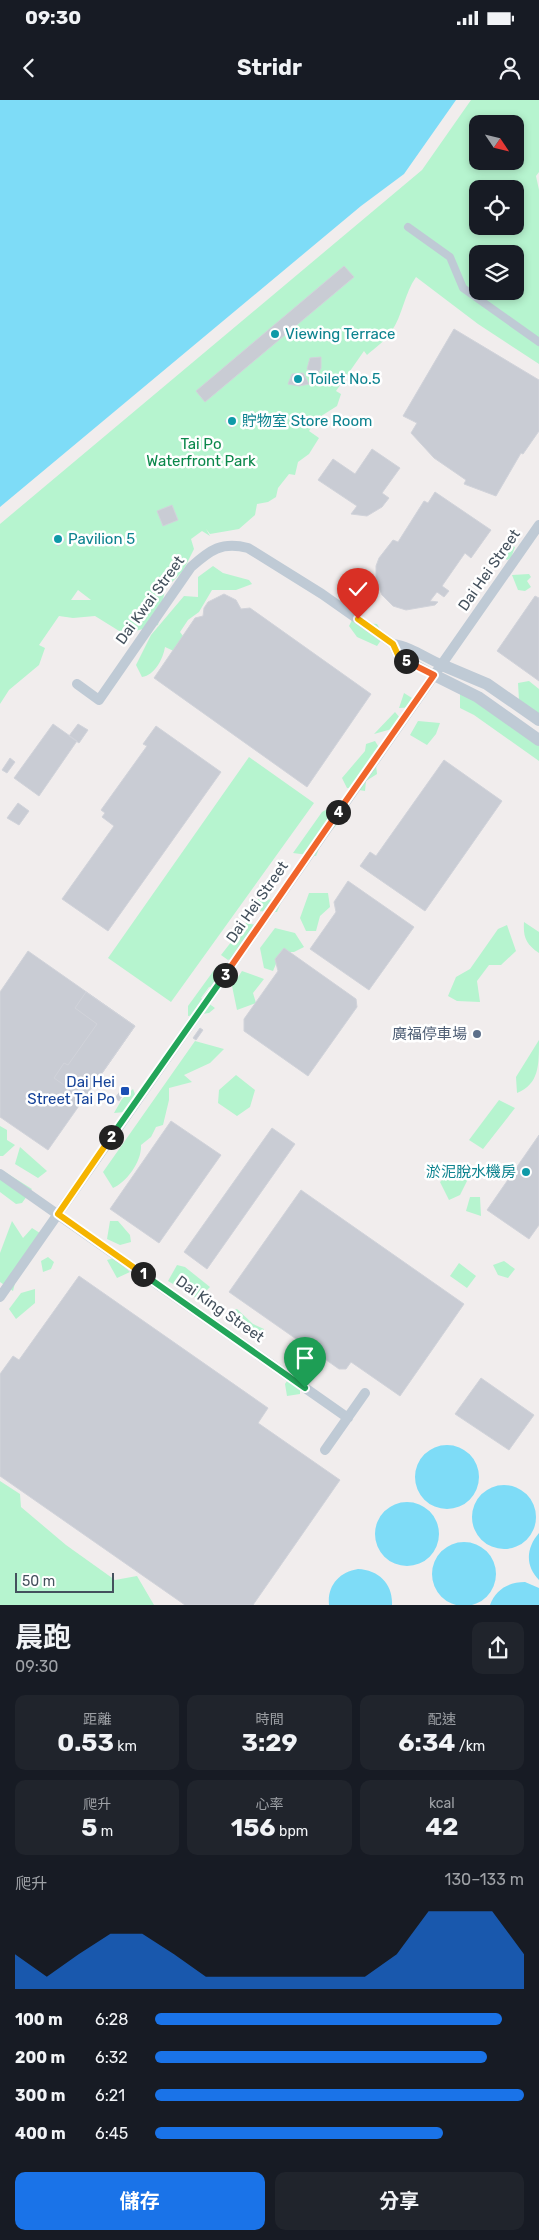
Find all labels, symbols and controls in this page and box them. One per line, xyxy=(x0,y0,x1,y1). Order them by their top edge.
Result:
text: 09:30 xyxy=(25,6,81,29)
icon: back xyxy=(15,54,43,82)
text: Stridr xyxy=(237,54,302,81)
icon: person xyxy=(496,54,524,82)
north arrow xyxy=(469,115,524,170)
map controls xyxy=(469,115,524,300)
button: locate xyxy=(469,180,524,235)
button: layers xyxy=(469,245,524,300)
place label: Viewing Terrace xyxy=(285,325,396,343)
marker: Viewing Terrace xyxy=(269,328,281,340)
place label: Toilet No.5 xyxy=(308,370,381,388)
marker: Toilet No.5 xyxy=(292,373,304,385)
place label: 貯物室 Store Room xyxy=(242,412,372,430)
marker: 貯物室 Store Room xyxy=(226,415,238,427)
park label: Tai Po Waterfront Park xyxy=(146,435,256,470)
street label: Dai Hei Street xyxy=(454,526,524,614)
place label: Pavilion 5 xyxy=(68,530,135,548)
marker: Pavilion 5 xyxy=(52,533,64,545)
street label: Dai Kwai Street xyxy=(112,552,188,648)
pin xyxy=(337,568,379,619)
icon: check xyxy=(344,575,372,603)
pin: 5 xyxy=(394,648,418,674)
text: 5 xyxy=(402,653,411,670)
pin: 4 xyxy=(326,800,350,824)
text: 4 xyxy=(334,804,343,821)
street label: Dai Hei Street xyxy=(222,858,292,946)
pin: 3 xyxy=(212,962,238,988)
text: 3 xyxy=(221,967,230,984)
place label: 廣福停車場 xyxy=(392,1025,467,1043)
marker: 廣福停車場 xyxy=(471,1028,483,1040)
place label: Dai Hei Street Tai Po xyxy=(27,1073,115,1108)
marker: Dai Hei Street Tai Po xyxy=(119,1085,131,1097)
pin: 2 xyxy=(98,1124,124,1150)
text: 2 xyxy=(107,1129,116,1146)
place label: 淤泥脫水機房 xyxy=(426,1163,516,1181)
marker: 淤泥脫水機房 xyxy=(520,1166,532,1178)
pin: 1 xyxy=(130,1262,156,1286)
text: 1 xyxy=(140,1266,147,1283)
street label: Dai King Street xyxy=(172,1272,268,1346)
pin xyxy=(284,1337,326,1388)
icon: arrive xyxy=(291,1344,319,1372)
scale bar xyxy=(15,1570,114,1593)
text: 50 m xyxy=(22,1573,55,1590)
text: 晨跑 xyxy=(15,1621,71,1654)
button: share xyxy=(472,1622,524,1674)
text: 09:30 xyxy=(15,1657,59,1676)
text: 距離 xyxy=(83,1711,111,1728)
text: 時間 xyxy=(255,1711,283,1728)
text: 配速 xyxy=(428,1711,456,1728)
text: 0.53 xyxy=(57,1728,114,1757)
text: 3:29 xyxy=(241,1728,298,1757)
text: 6:34 xyxy=(398,1728,455,1757)
text: km xyxy=(114,1738,137,1755)
text: /km xyxy=(455,1738,485,1755)
text: kcal xyxy=(429,1795,455,1812)
text: 爬升 xyxy=(83,1796,111,1813)
text: 心率 xyxy=(255,1796,283,1813)
text: 42 xyxy=(425,1812,458,1841)
text: 5 xyxy=(81,1813,97,1842)
text: 156 xyxy=(231,1813,276,1842)
text: m xyxy=(97,1823,113,1840)
text: bpm xyxy=(276,1823,308,1840)
text: 130–133 m xyxy=(445,1870,524,1889)
text: 爬升 xyxy=(15,1874,47,1893)
text: 100 m xyxy=(15,2010,63,2029)
text: 6:28 xyxy=(95,2010,128,2029)
text: 200 m xyxy=(15,2048,65,2067)
text: 6:32 xyxy=(95,2048,128,2067)
text: 300 m xyxy=(15,2086,65,2105)
text: 6:21 xyxy=(95,2086,125,2105)
text: 400 m xyxy=(15,2124,66,2143)
text: 6:45 xyxy=(95,2124,128,2143)
button: 儲存 xyxy=(15,2172,265,2230)
button: 分享 xyxy=(275,2172,524,2230)

